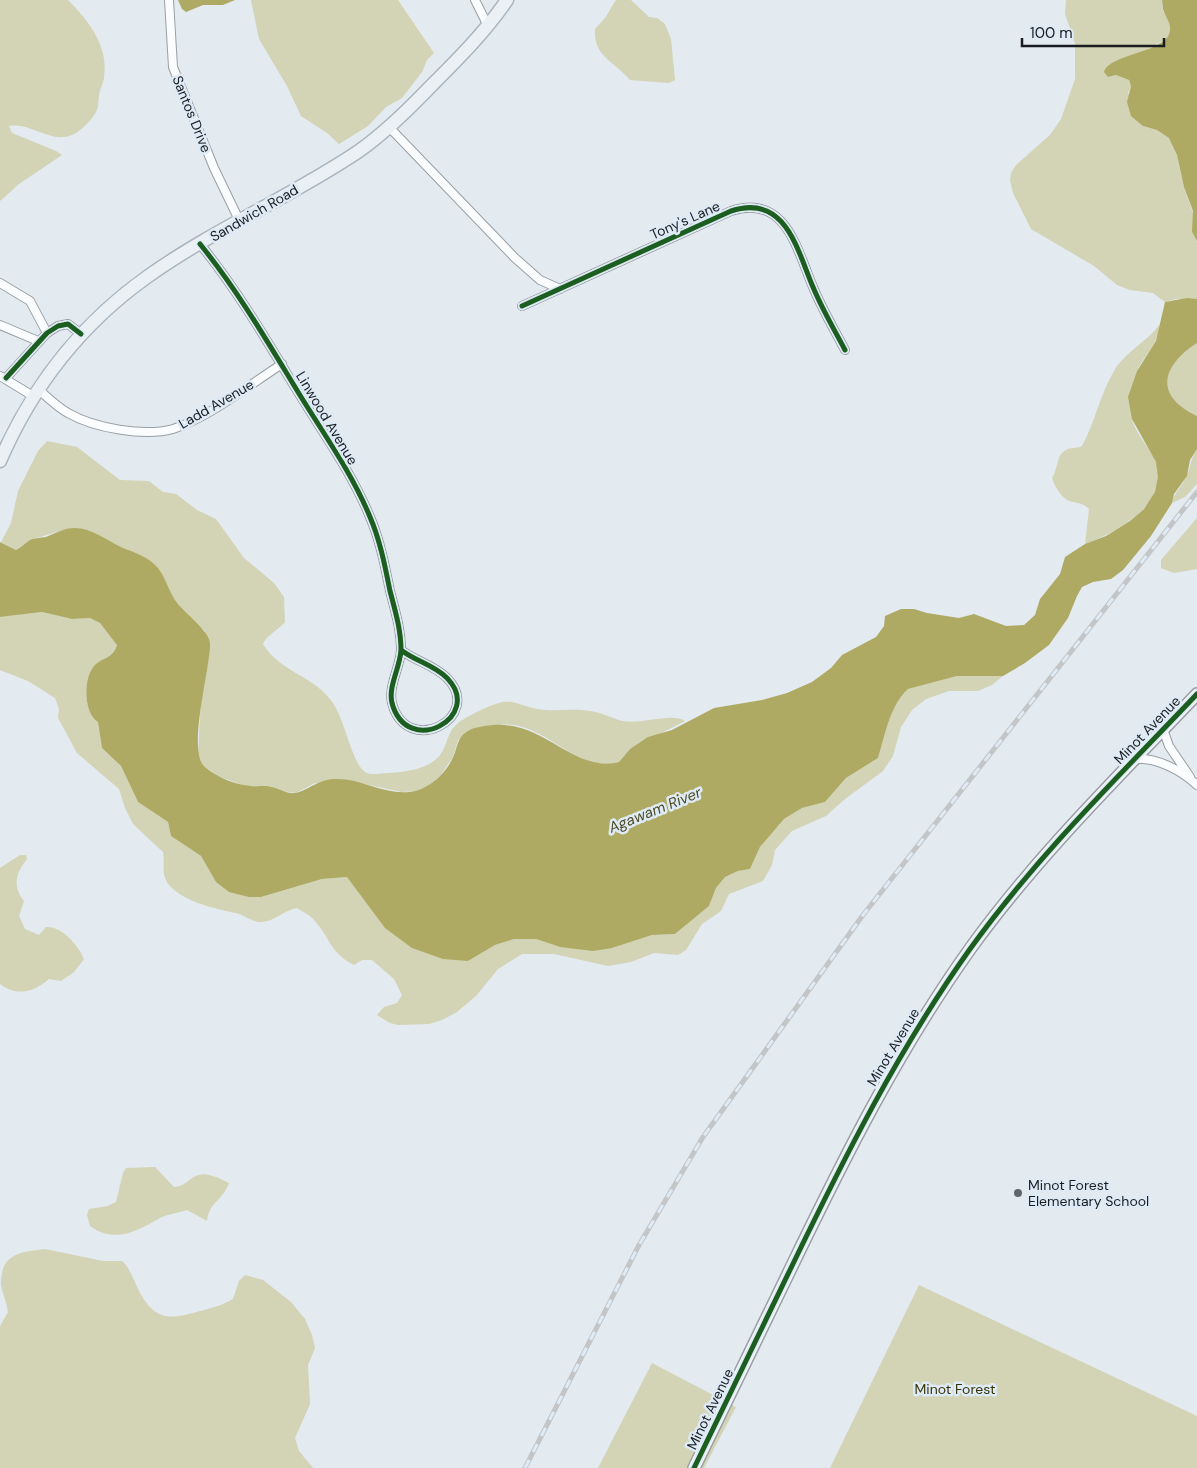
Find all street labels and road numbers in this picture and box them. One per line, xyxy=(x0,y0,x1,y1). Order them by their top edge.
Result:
street label: Santos Drive xyxy=(168,73,216,155)
street label: Sandwich Road xyxy=(207,180,301,246)
street label: Tony's Lane xyxy=(647,197,723,243)
street label: Linwood Avenue xyxy=(292,368,362,468)
street label: Ladd Avenue xyxy=(175,375,257,433)
street label: Minot Avenue xyxy=(1110,692,1184,768)
street label: Minot Avenue xyxy=(863,1005,923,1089)
street label: Minot Avenue xyxy=(683,1365,737,1452)

